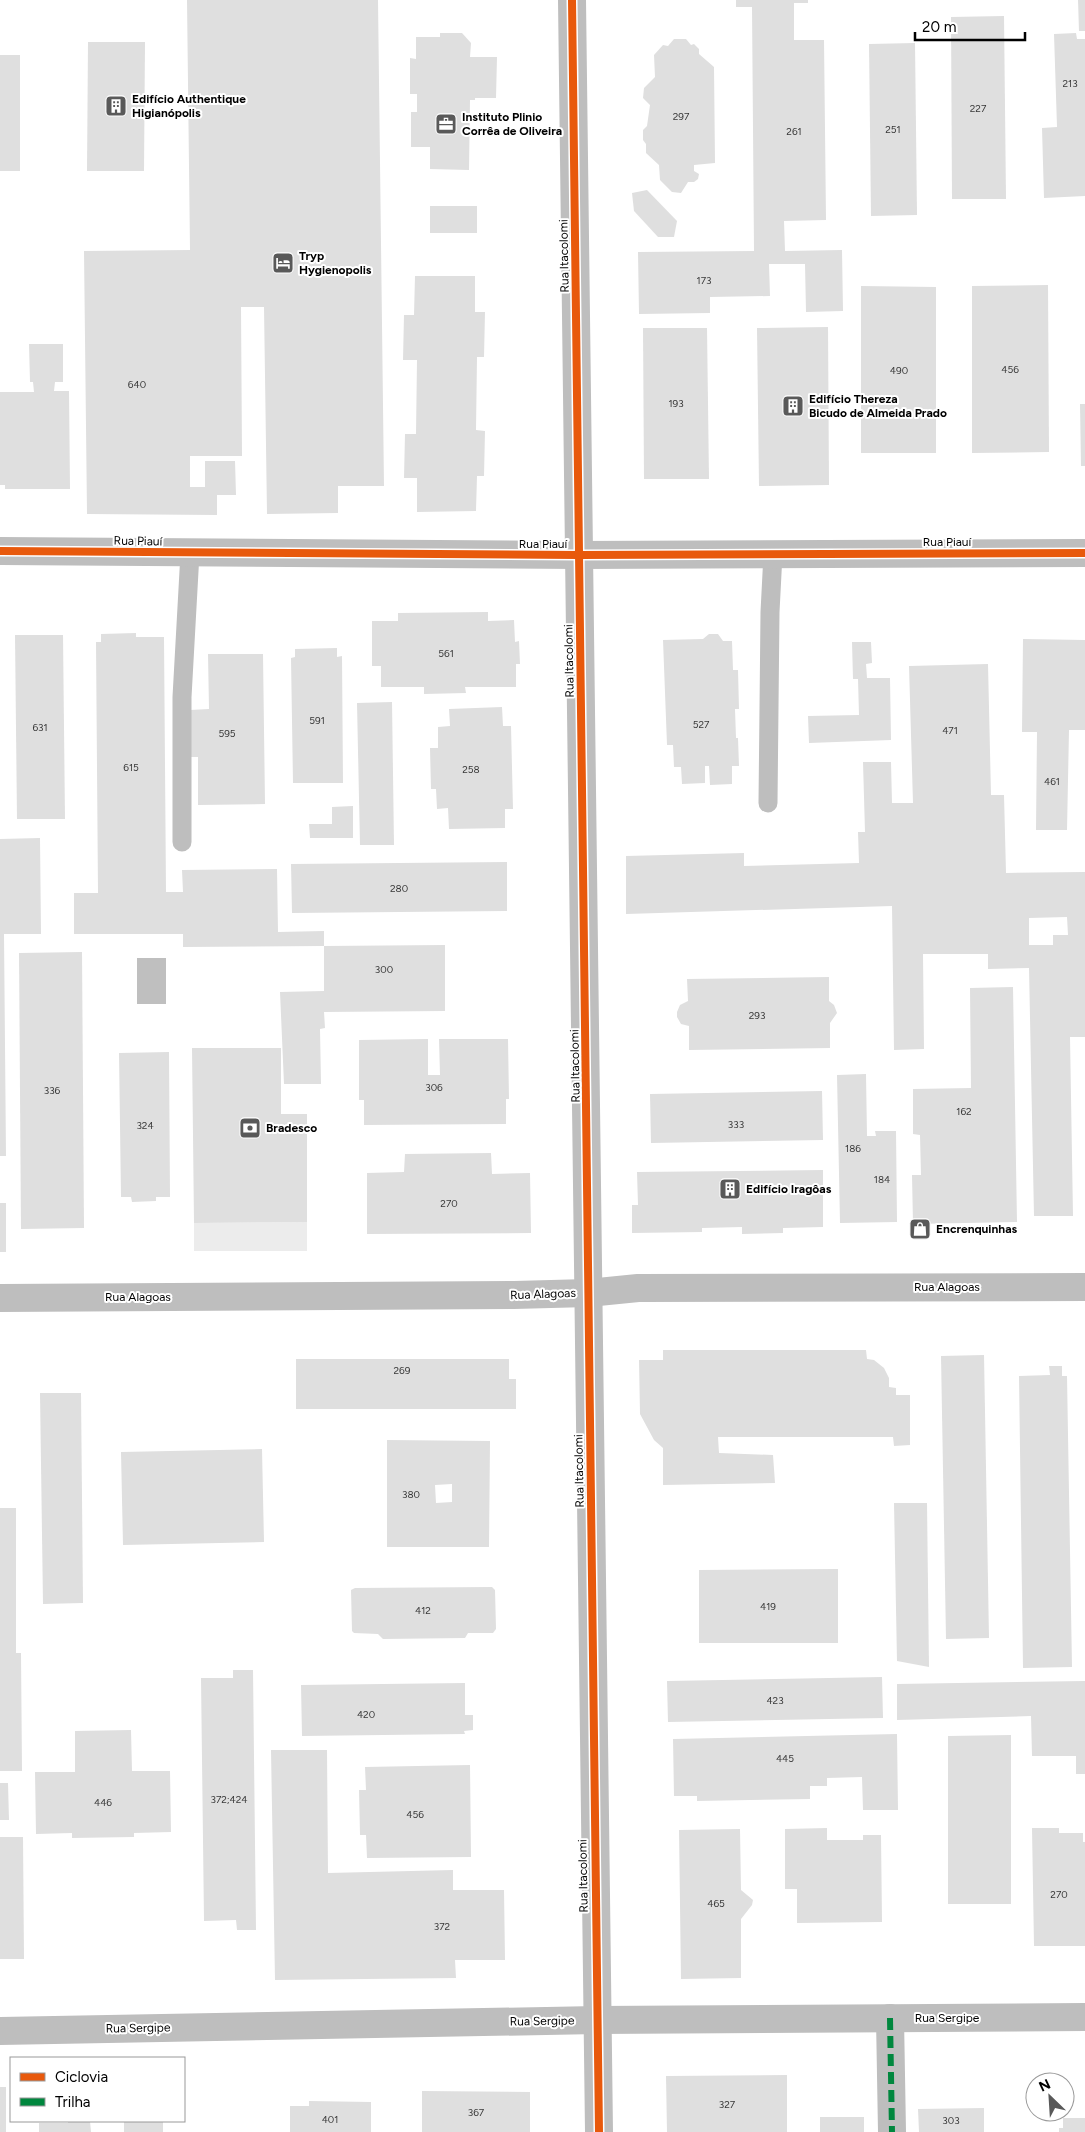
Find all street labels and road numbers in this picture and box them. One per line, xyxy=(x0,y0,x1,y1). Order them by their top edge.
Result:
street label: Rua Itacolomi xyxy=(556,219,572,293)
street label: Rua Piauí xyxy=(114,534,164,548)
street label: Rua Piauí xyxy=(923,535,973,549)
street label: Rua Piauí xyxy=(519,537,569,551)
street label: Rua Itacolomi xyxy=(561,624,577,698)
street label: Rua Itacolomi xyxy=(567,1029,583,1103)
street label: Rua Alagoas xyxy=(914,1280,980,1294)
street label: Rua Alagoas xyxy=(510,1286,577,1302)
street label: Rua Alagoas xyxy=(105,1290,171,1304)
street label: Rua Itacolomi xyxy=(571,1434,587,1508)
street label: Rua Itacolomi xyxy=(575,1839,591,1913)
street label: Rua Sergipe xyxy=(915,2011,980,2025)
street label: Rua Sergipe xyxy=(510,2013,575,2029)
street label: Rua Sergipe xyxy=(106,2020,171,2036)

